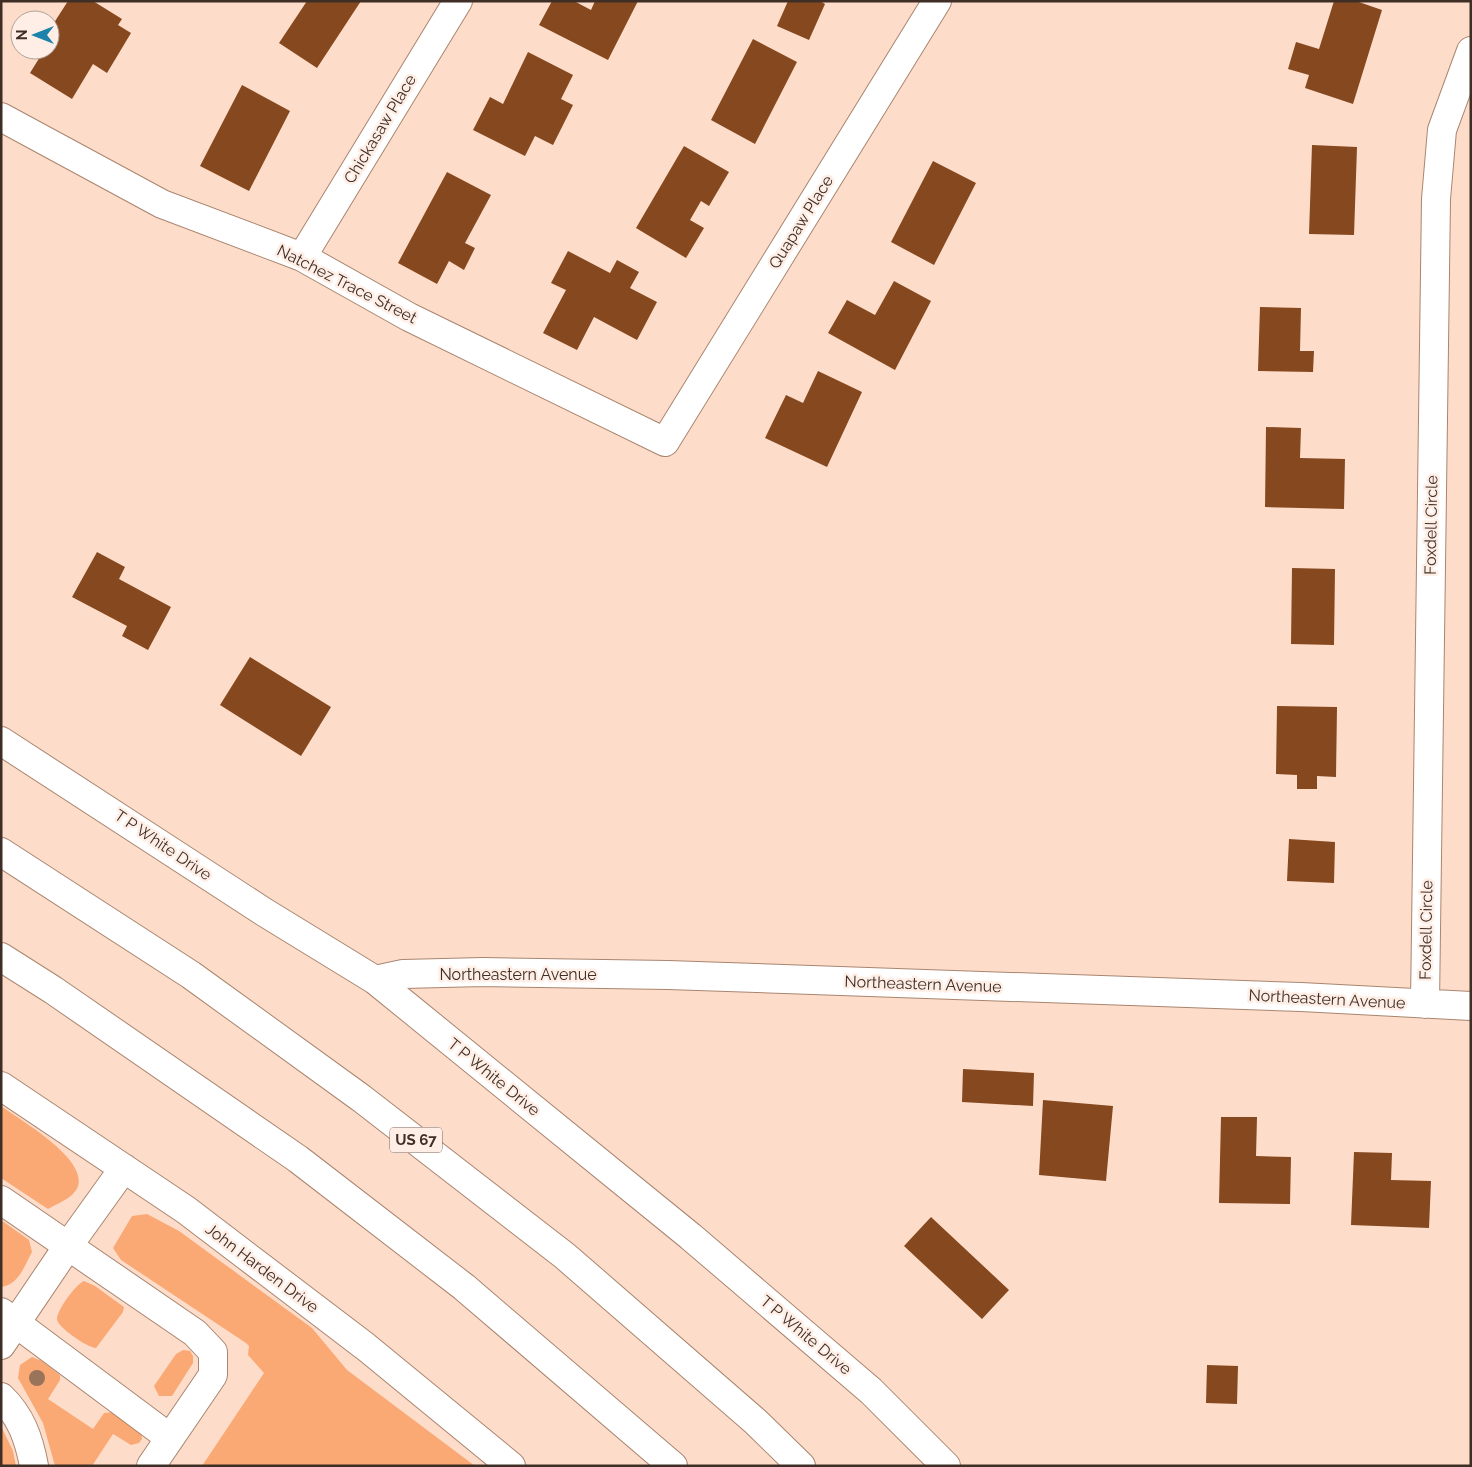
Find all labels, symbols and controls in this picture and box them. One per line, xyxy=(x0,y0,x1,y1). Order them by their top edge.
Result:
north arrow xyxy=(10,10,60,60)
text: N xyxy=(14,30,30,40)
street label: Chickasaw Place xyxy=(340,71,420,187)
street label: Quapaw Place xyxy=(765,172,837,272)
street label: Natchez Trace Street xyxy=(274,241,421,328)
street label: Foxdell Circle xyxy=(1421,475,1441,575)
street label: T P White Drive xyxy=(111,806,215,884)
street label: Foxdell Circle xyxy=(1416,880,1436,980)
street label: Northeastern Avenue xyxy=(439,965,597,984)
street label: Northeastern Avenue xyxy=(844,972,1002,996)
street label: Northeastern Avenue xyxy=(1248,985,1406,1013)
street label: T P White Drive xyxy=(444,1034,544,1120)
road number: US 67 xyxy=(390,1128,442,1152)
street label: John Harden Drive xyxy=(202,1219,322,1317)
street label: T P White Drive xyxy=(757,1291,855,1379)

